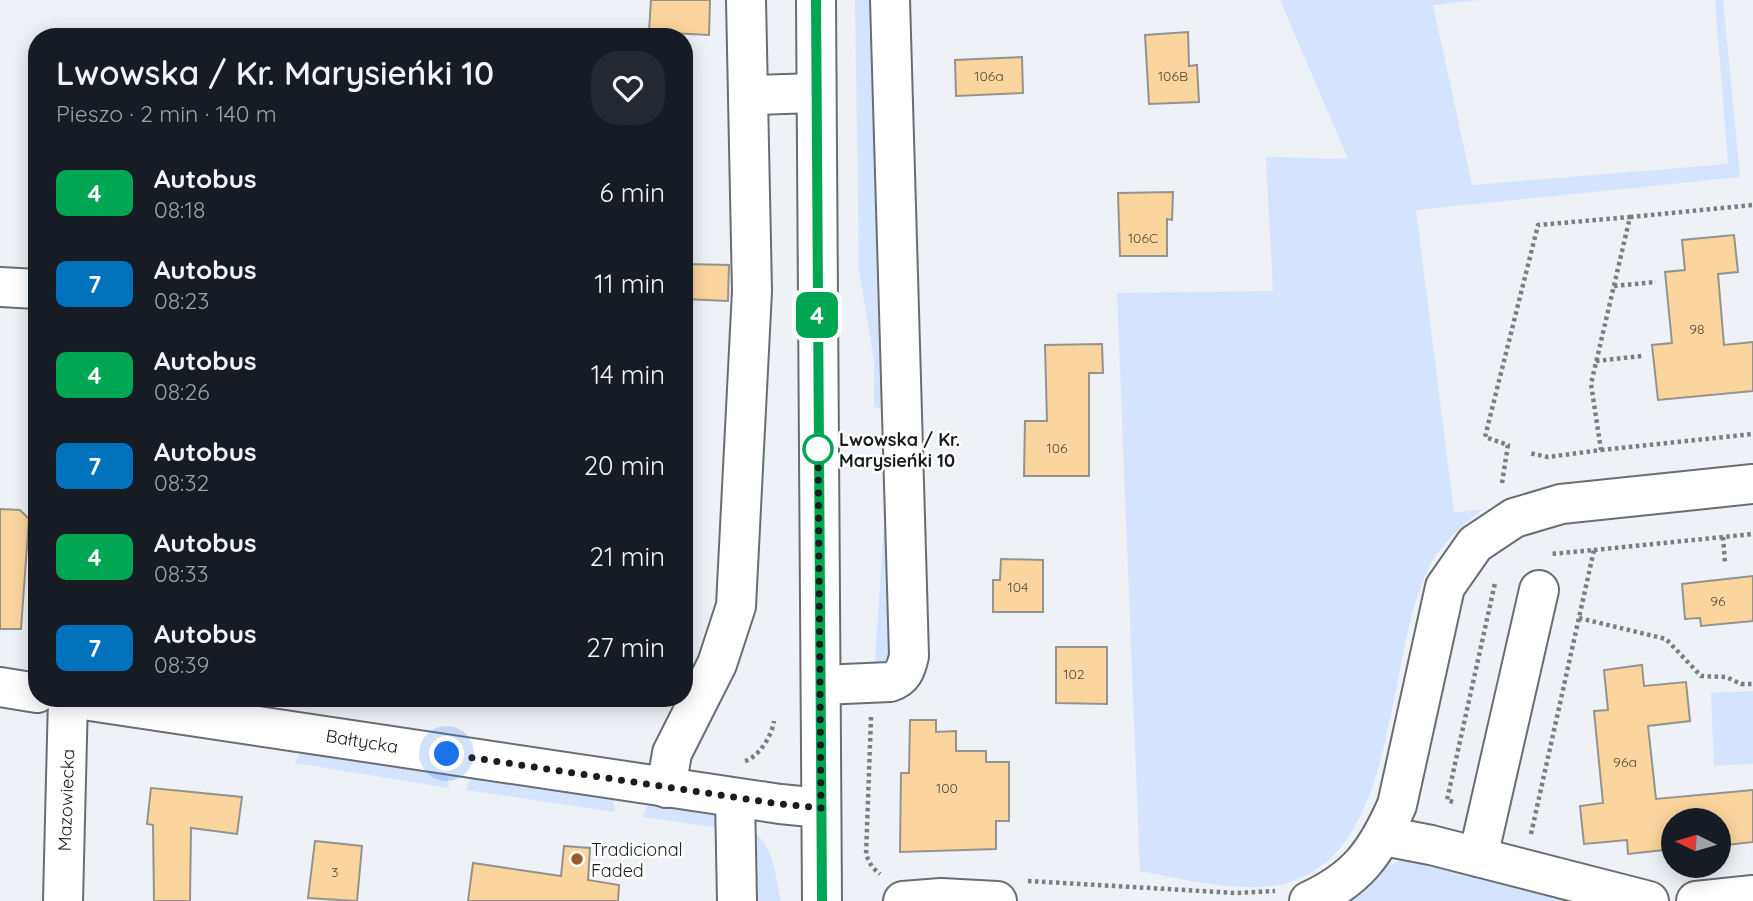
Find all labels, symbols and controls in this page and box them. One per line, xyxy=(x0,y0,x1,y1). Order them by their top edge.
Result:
button: heart xyxy=(591,51,665,125)
text: Lwowska / Kr. Marysieńki 10 xyxy=(56,52,494,93)
house number: 106a xyxy=(974,67,1004,85)
house number: 106B xyxy=(1158,67,1188,85)
text: Pieszo · 2 min · 140 m xyxy=(56,99,277,128)
text: Autobus xyxy=(154,162,256,195)
text: 6 min xyxy=(600,176,665,209)
text: 4 xyxy=(87,178,102,208)
text: 08:18 xyxy=(154,195,205,224)
house number: 106C xyxy=(1128,229,1158,247)
text: Autobus xyxy=(154,253,256,286)
text: 11 min xyxy=(594,267,665,300)
text: 7 xyxy=(88,269,101,299)
text: 08:23 xyxy=(154,286,209,315)
line badge: 4 xyxy=(794,292,840,338)
text: 4 xyxy=(810,300,824,330)
house number: 98 xyxy=(1689,320,1705,338)
text: Autobus xyxy=(154,344,256,377)
text: 14 min xyxy=(591,358,665,391)
text: 4 xyxy=(87,360,102,390)
text: 08:26 xyxy=(154,377,210,406)
place label: Lwowska / Kr. Marysieńki 10 xyxy=(839,428,960,472)
marker: Lwowska / Kr. Marysieńki 10 xyxy=(803,434,833,464)
text: Autobus xyxy=(154,435,256,468)
house number: 106 xyxy=(1046,439,1068,457)
text: 20 min xyxy=(584,449,665,482)
text: 7 xyxy=(88,451,101,481)
text: 08:32 xyxy=(154,468,209,497)
text: Autobus xyxy=(154,526,256,559)
text: 21 min xyxy=(590,540,665,573)
text: 4 xyxy=(87,542,102,572)
text: 08:33 xyxy=(154,559,209,588)
house number: 104 xyxy=(1008,578,1028,596)
house number: 96 xyxy=(1710,592,1726,610)
text: Autobus xyxy=(154,617,256,650)
text: 27 min xyxy=(586,631,665,664)
text: 7 xyxy=(88,633,101,663)
text: 08:39 xyxy=(154,650,209,679)
house number: 102 xyxy=(1063,665,1085,683)
street label: Bałtycka xyxy=(324,724,400,758)
your location xyxy=(429,736,464,771)
street label: Mazowiecka xyxy=(53,748,79,852)
house number: 96a xyxy=(1613,753,1637,771)
house number: 100 xyxy=(936,779,958,797)
north arrow xyxy=(1661,808,1731,878)
map controls xyxy=(1661,808,1731,878)
place label: Tradicional Faded xyxy=(591,838,683,882)
marker: Tradicional Faded xyxy=(569,851,585,867)
house number: 3 xyxy=(331,863,339,881)

